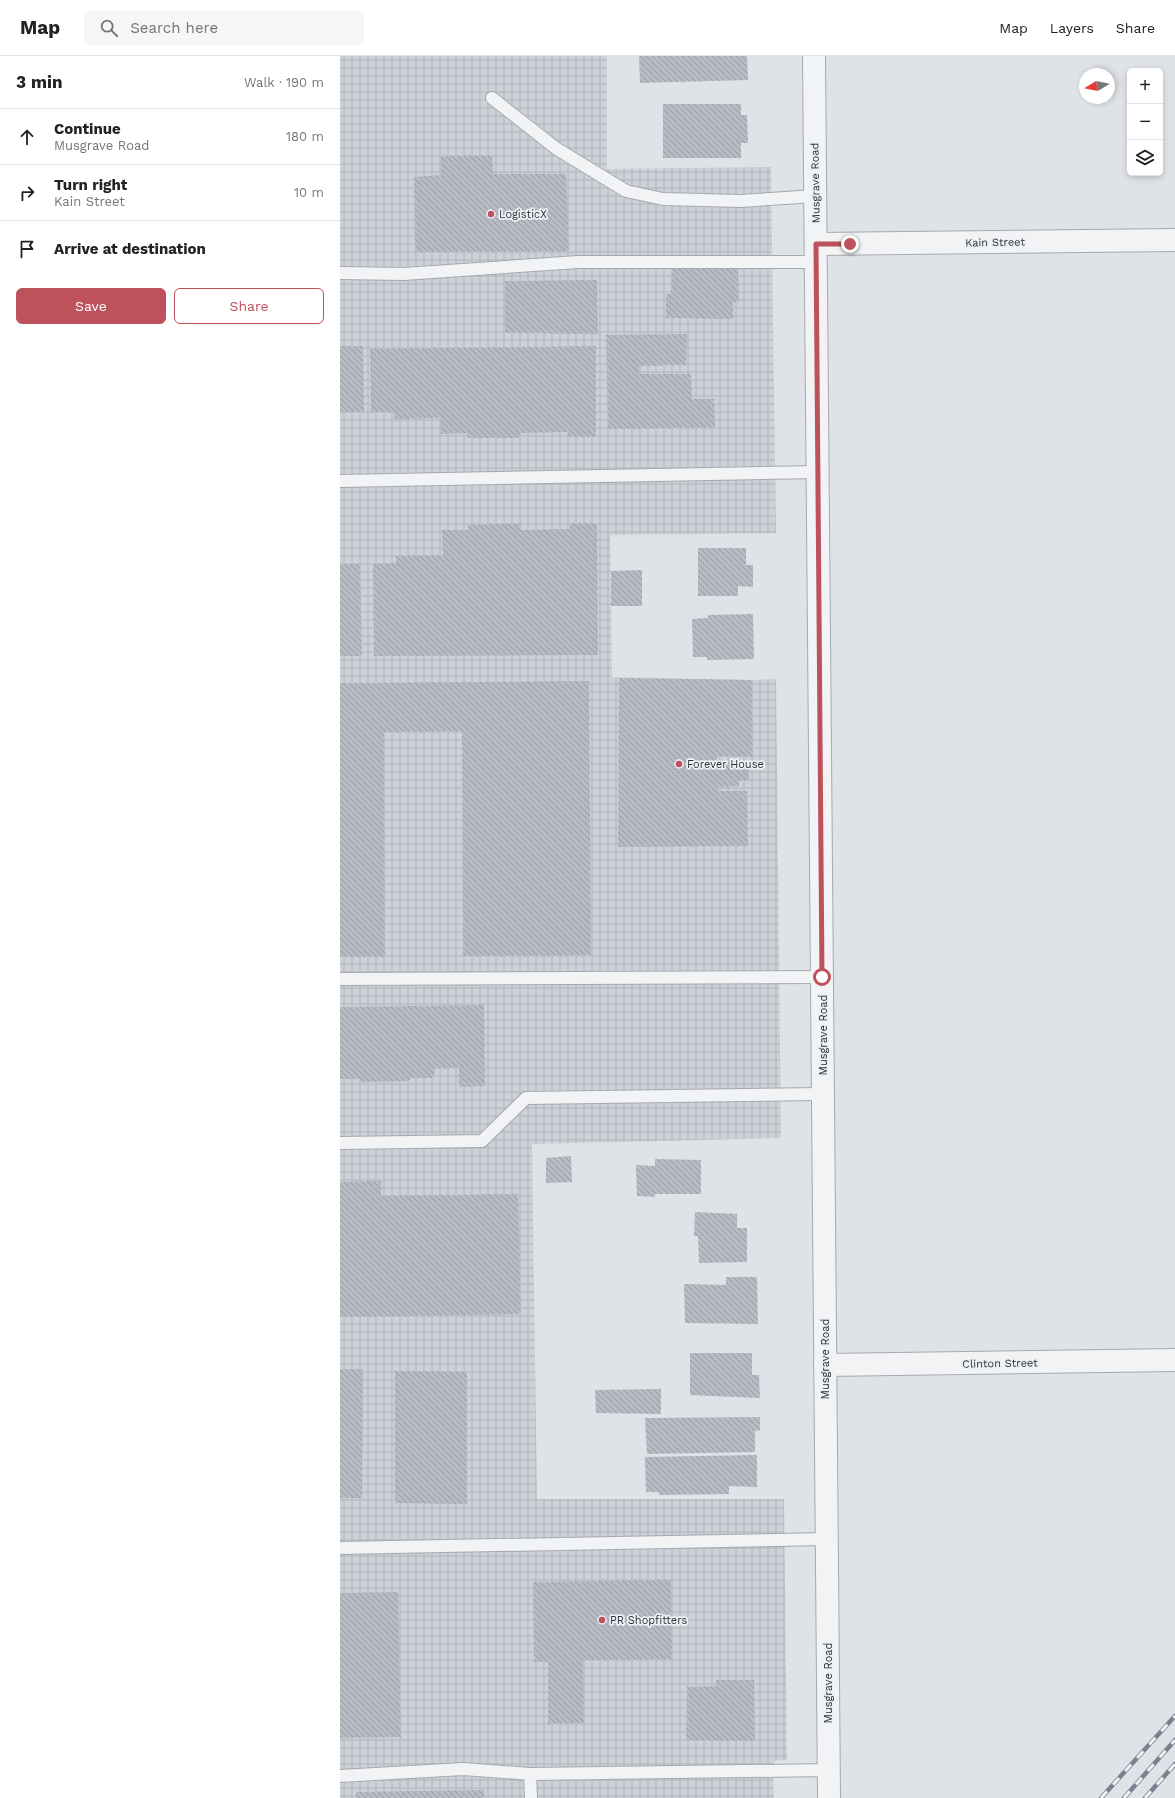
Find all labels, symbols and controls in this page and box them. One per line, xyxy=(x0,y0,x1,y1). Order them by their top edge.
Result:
search box xyxy=(84,10,364,46)
text: Map xyxy=(20,16,60,39)
icon: search xyxy=(98,17,120,39)
text: Search here xyxy=(130,19,218,37)
text: Map xyxy=(999,20,1028,36)
text: Layers xyxy=(1050,20,1094,36)
text: Share xyxy=(1116,20,1155,36)
north arrow xyxy=(1079,68,1115,104)
map controls xyxy=(1127,68,1163,176)
button: + xyxy=(1127,68,1163,104)
text: 3 min xyxy=(16,72,62,92)
text: Walk · 190 m xyxy=(244,75,324,90)
button: − xyxy=(1127,104,1163,140)
text: Continue xyxy=(54,120,121,138)
icon: ahead xyxy=(16,126,38,148)
text: 180 m xyxy=(286,129,324,144)
text: Musgrave Road xyxy=(54,138,149,153)
button: layers xyxy=(1127,140,1163,176)
street label: Musgrave Road xyxy=(808,142,823,223)
text: Turn right xyxy=(54,176,127,194)
icon: right xyxy=(16,182,38,204)
text: 10 m xyxy=(294,185,324,200)
text: Kain Street xyxy=(54,194,125,209)
place label: LogisticX xyxy=(499,208,547,221)
marker: LogisticX xyxy=(486,209,496,219)
route end xyxy=(841,235,859,253)
street label: Kain Street xyxy=(965,235,1025,250)
icon: arrive xyxy=(16,238,38,260)
text: Arrive at destination xyxy=(54,240,206,258)
button: Save xyxy=(16,288,166,324)
button: Share xyxy=(174,288,324,324)
place label: Forever House xyxy=(687,758,764,771)
marker: Forever House xyxy=(674,759,684,769)
route start xyxy=(813,968,831,986)
street label: Musgrave Road xyxy=(817,995,830,1075)
street label: Musgrave Road xyxy=(819,1319,832,1399)
street label: Clinton Street xyxy=(962,1356,1038,1371)
place label: PR Shopfitters xyxy=(610,1614,687,1627)
marker: PR Shopfitters xyxy=(597,1615,607,1625)
street label: Musgrave Road xyxy=(822,1643,835,1723)

